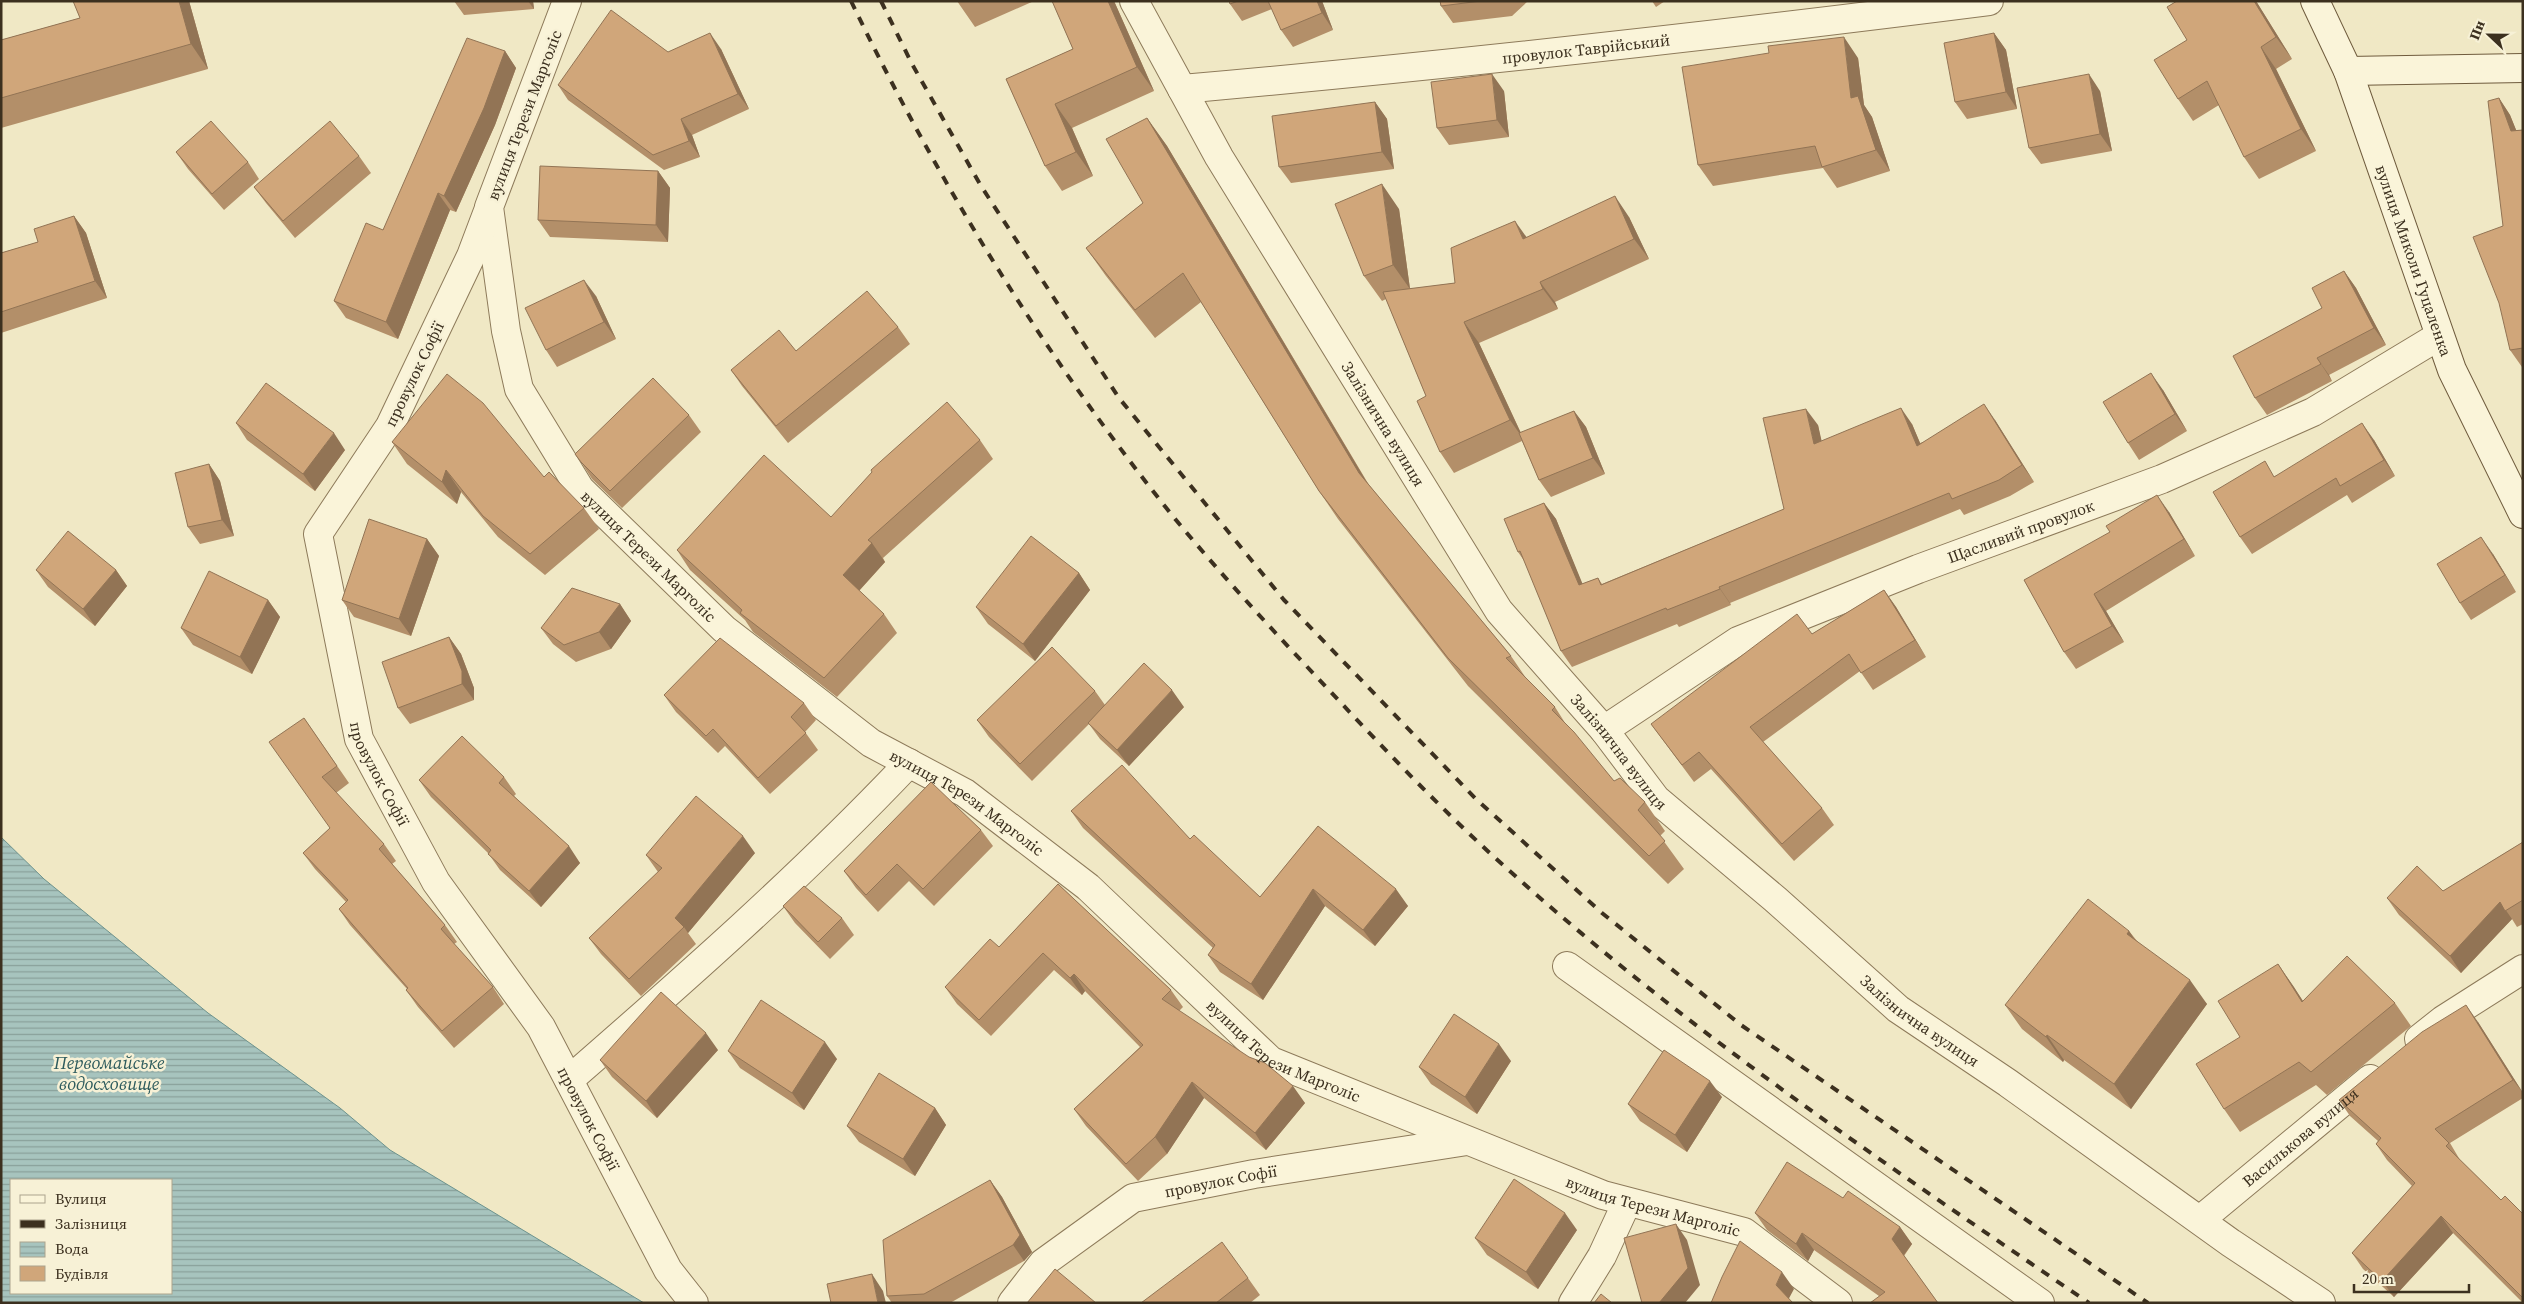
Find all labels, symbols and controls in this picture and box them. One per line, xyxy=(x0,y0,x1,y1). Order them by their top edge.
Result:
north arrow xyxy=(2464,10,2514,60)
text: Пн xyxy=(2464,17,2490,43)
street label: вулиця Терези Марголіс xyxy=(481,27,567,203)
street label: провулок Таврійський xyxy=(1501,28,1671,69)
street label: вулиця Миколи Гуцаленка xyxy=(2370,162,2458,360)
street label: провулок Софії xyxy=(379,318,449,430)
street label: Залізнична вулиця xyxy=(1337,357,1430,490)
street label: вулиця Терези Марголіс xyxy=(576,485,721,627)
street label: Щасливий провулок xyxy=(1944,494,2097,568)
street label: Залізнична вулиця xyxy=(1566,689,1672,815)
street label: провулок Софії xyxy=(345,720,415,830)
street label: вулиця Терези Марголіс xyxy=(886,744,1049,861)
street label: Залізнична вулиця xyxy=(1856,969,1984,1072)
street label: вулиця Терези Марголіс xyxy=(1202,994,1364,1107)
water label: Первомайське водосховище xyxy=(53,1050,165,1096)
street label: провулок Софії xyxy=(553,1063,625,1175)
street label: Василькова вулиця xyxy=(2237,1082,2363,1192)
street label: провулок Софії xyxy=(1162,1160,1279,1203)
street label: вулиця Терези Марголіс xyxy=(1563,1170,1743,1242)
legend xyxy=(10,1179,172,1294)
text: Вулиця xyxy=(55,1188,107,1209)
text: Залізниця xyxy=(55,1213,127,1234)
text: Вода xyxy=(55,1238,89,1259)
scale bar xyxy=(2354,1262,2469,1294)
text: Будівля xyxy=(55,1263,108,1284)
text: 20 m xyxy=(2362,1268,2394,1289)

